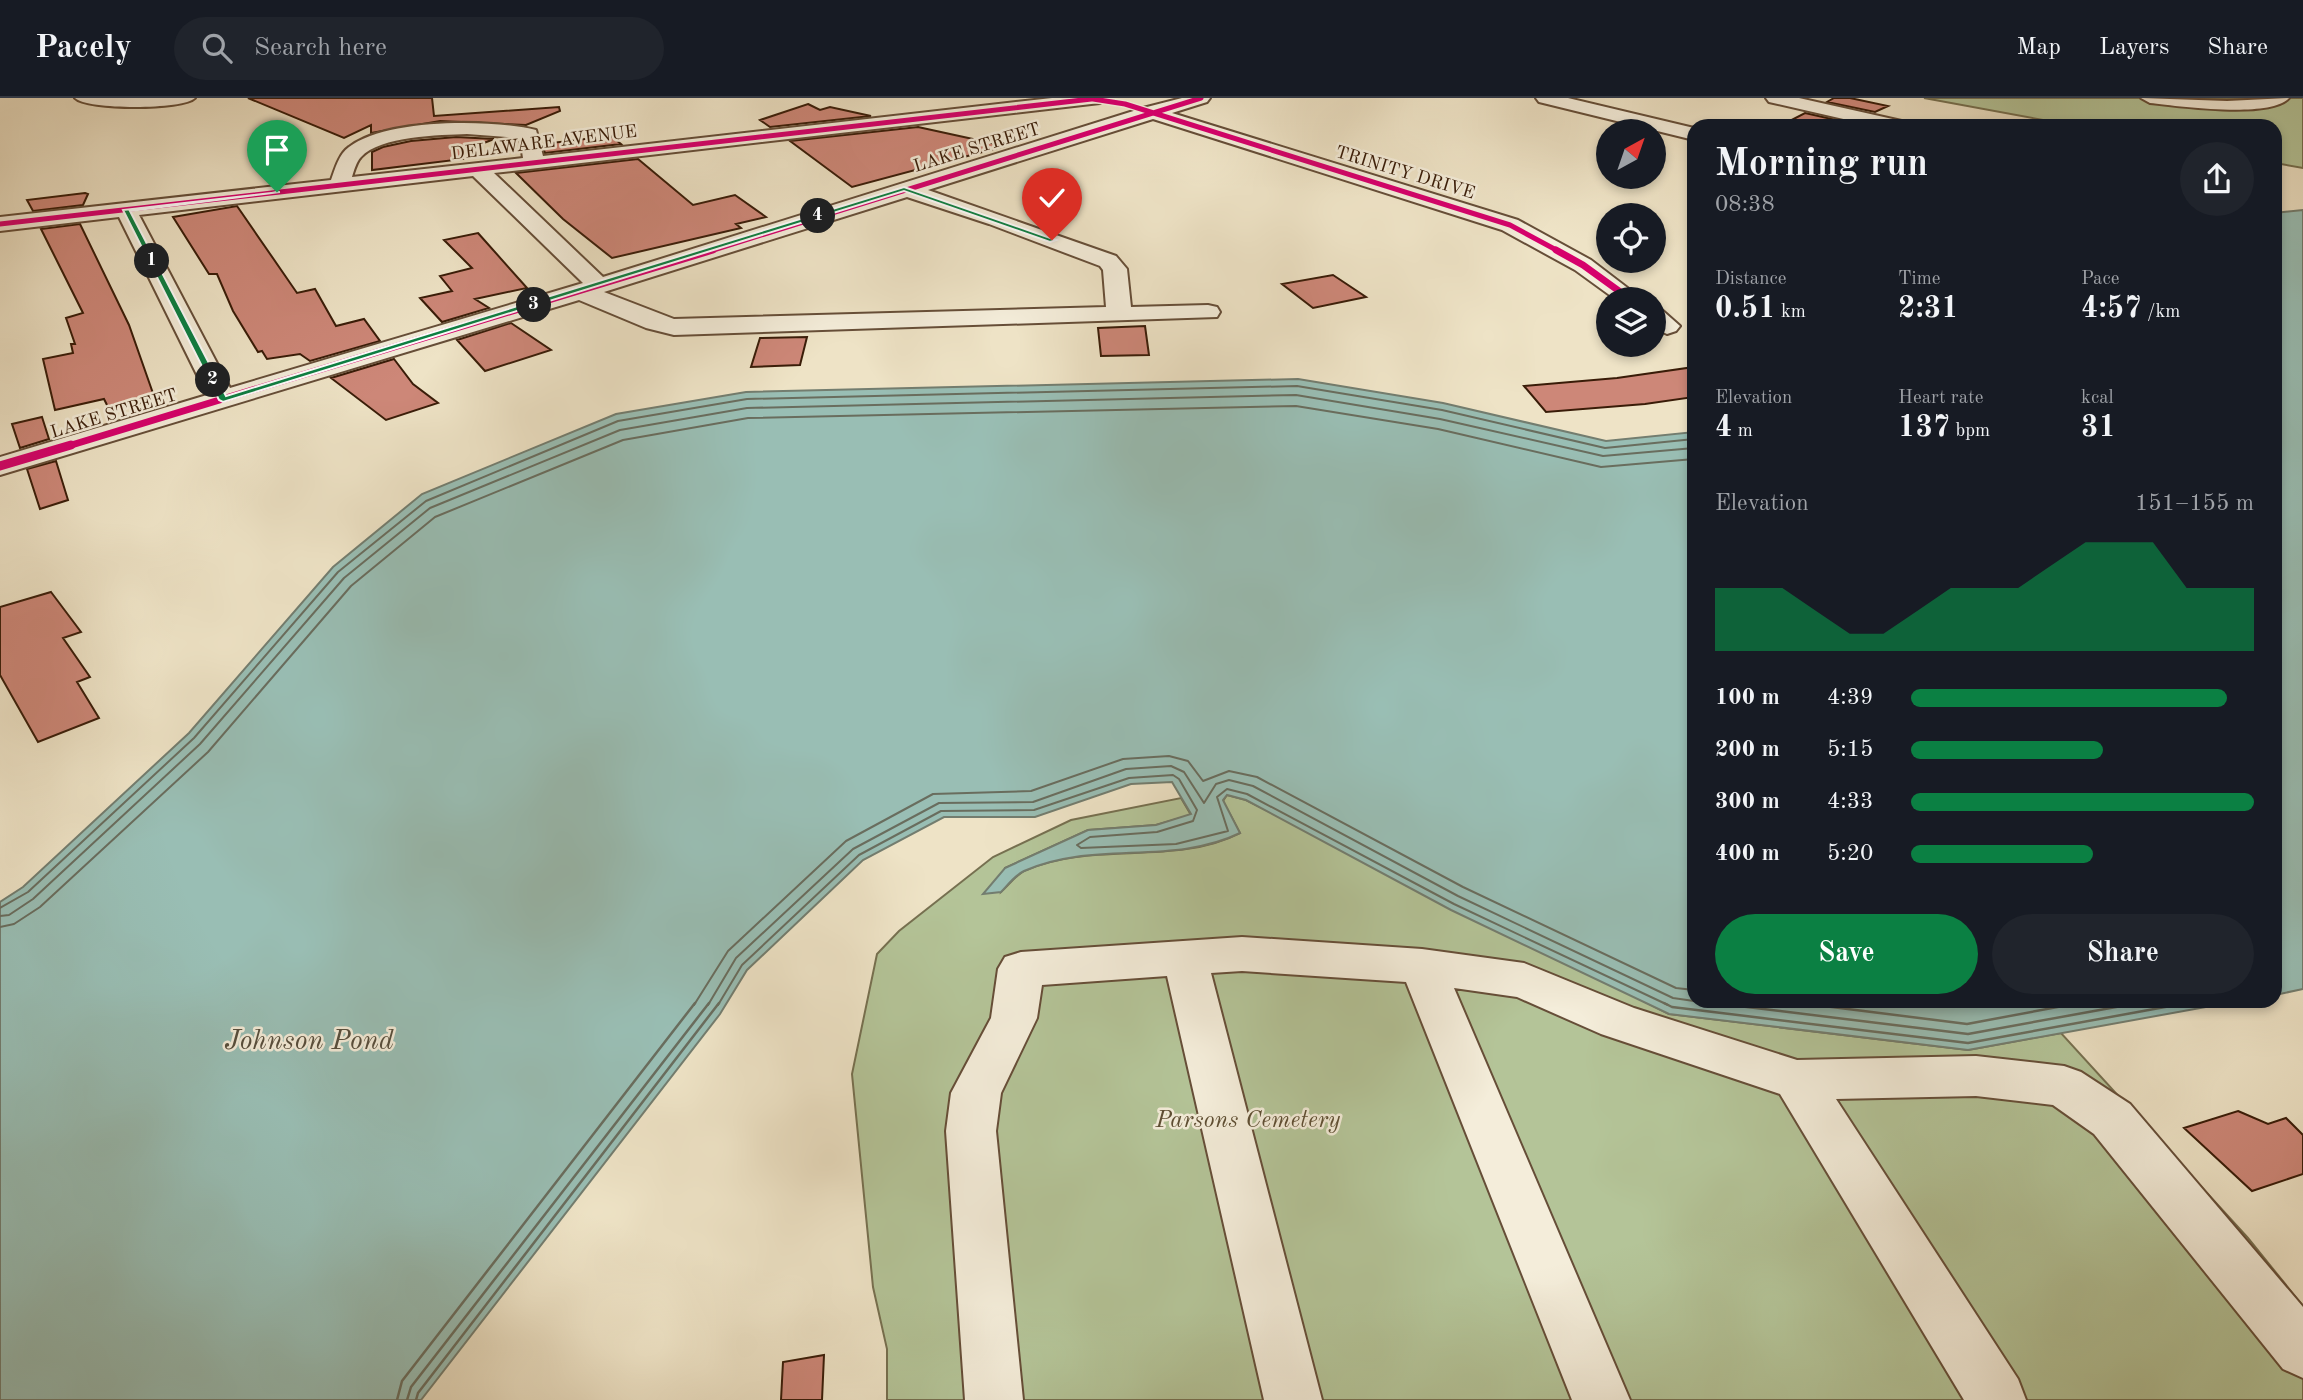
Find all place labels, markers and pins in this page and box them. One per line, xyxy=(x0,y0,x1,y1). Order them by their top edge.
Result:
pin xyxy=(247,120,307,192)
pin xyxy=(1022,168,1082,240)
pin: 4 xyxy=(800,198,836,234)
pin: 1 xyxy=(134,244,170,278)
pin: 3 xyxy=(516,288,552,322)
pin: 2 xyxy=(196,362,230,398)

